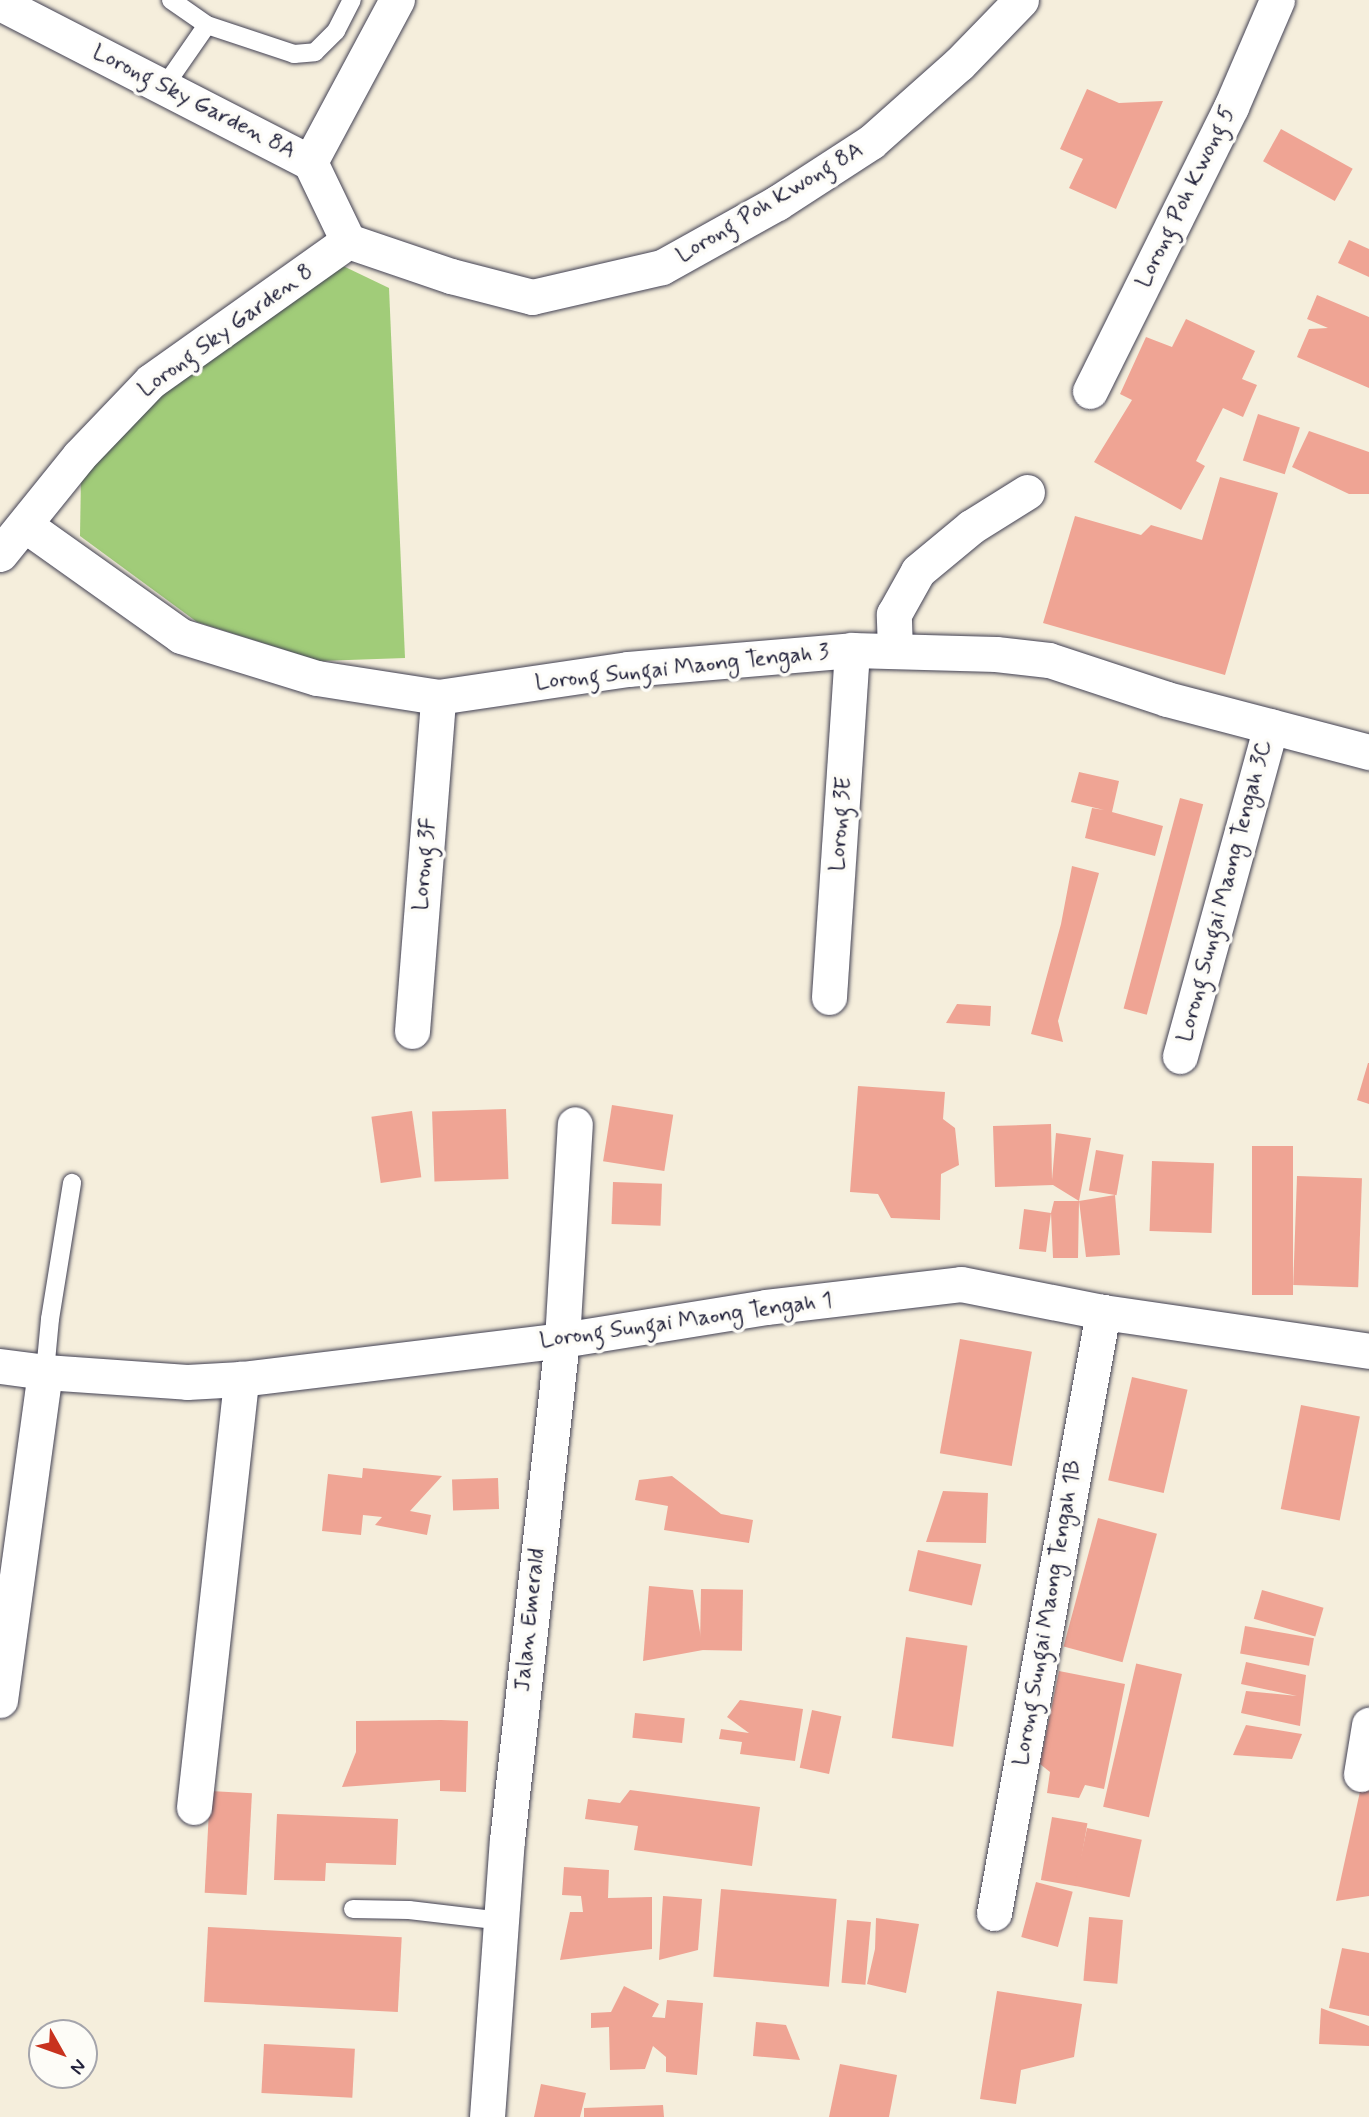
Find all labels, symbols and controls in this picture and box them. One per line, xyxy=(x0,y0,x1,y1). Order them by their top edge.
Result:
street label: Lorong Sky Garden 8A xyxy=(91,40,297,164)
street label: Lorong Poh Kwong 5 xyxy=(1130,102,1242,292)
street label: Lorong Poh Kwong 8A xyxy=(672,136,868,270)
street label: Lorong Sky Garden 8 xyxy=(136,261,316,401)
street label: Lorong Sungai Maong Tengah 3 xyxy=(533,639,831,697)
street label: Lorong Sungai Maong Tengah 3C xyxy=(1171,736,1279,1046)
street label: Lorong 3E xyxy=(824,776,858,872)
street label: Lorong 3F xyxy=(407,816,443,912)
street label: Lorong Sungai Maong Tengah 1 xyxy=(537,1287,835,1355)
street label: Lorong Sungai Maong Tengah 1B xyxy=(1007,1457,1089,1769)
street label: Jalan Emerald xyxy=(509,1546,551,1694)
north arrow xyxy=(28,2019,98,2089)
text: N xyxy=(64,2054,92,2079)

